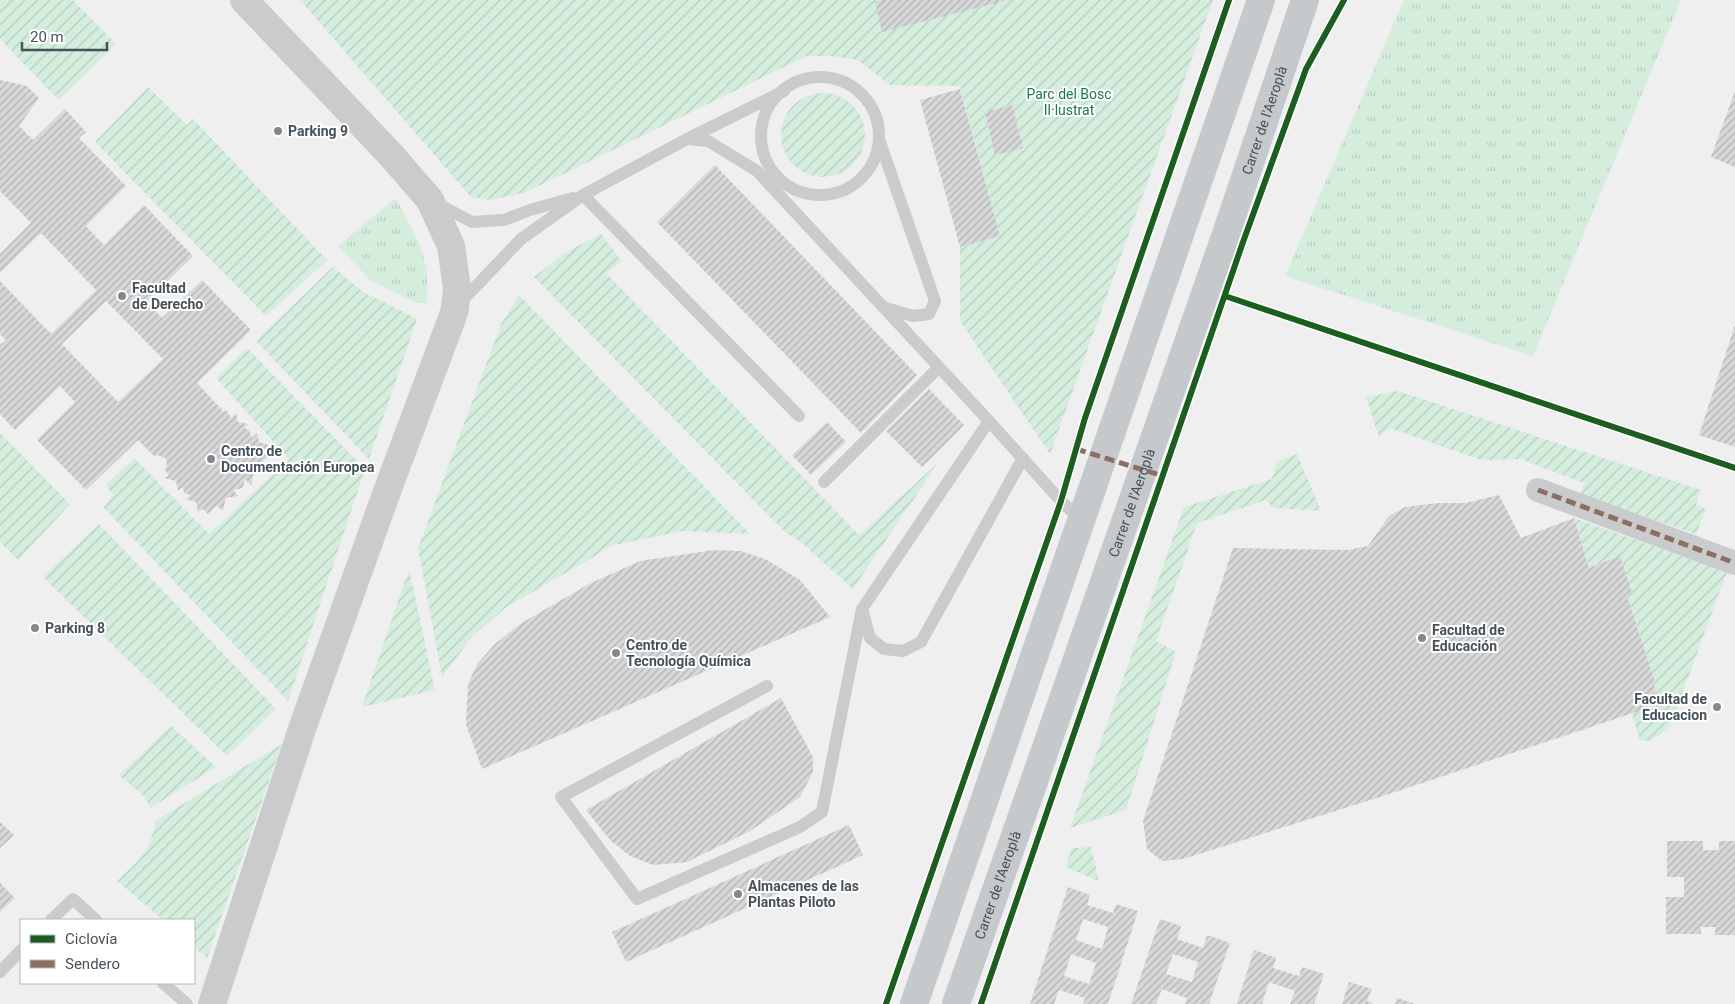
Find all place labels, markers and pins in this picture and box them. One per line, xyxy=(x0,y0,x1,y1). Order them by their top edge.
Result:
place label: Parking 9 xyxy=(288,123,348,139)
marker: Parking 9 xyxy=(272,125,284,137)
place label: Facultad de Derecho xyxy=(132,280,203,312)
marker: Facultad de Derecho xyxy=(116,290,128,302)
place label: Centro de Documentación Europea xyxy=(221,443,375,475)
marker: Centro de Documentación Europea xyxy=(205,453,217,465)
place label: Parking 8 xyxy=(45,620,105,636)
marker: Parking 8 xyxy=(29,622,41,634)
place label: Facultad de Educación xyxy=(1432,622,1505,654)
marker: Facultad de Educación xyxy=(1416,632,1428,644)
place label: Centro de Tecnología Química xyxy=(626,637,751,669)
marker: Centro de Tecnología Química xyxy=(610,647,622,659)
place label: Facultad de Educacion xyxy=(1634,691,1707,723)
marker: Facultad de Educacion xyxy=(1711,701,1723,713)
place label: Almacenes de las Plantas Piloto xyxy=(748,878,859,910)
marker: Almacenes de las Plantas Piloto xyxy=(732,888,744,900)

